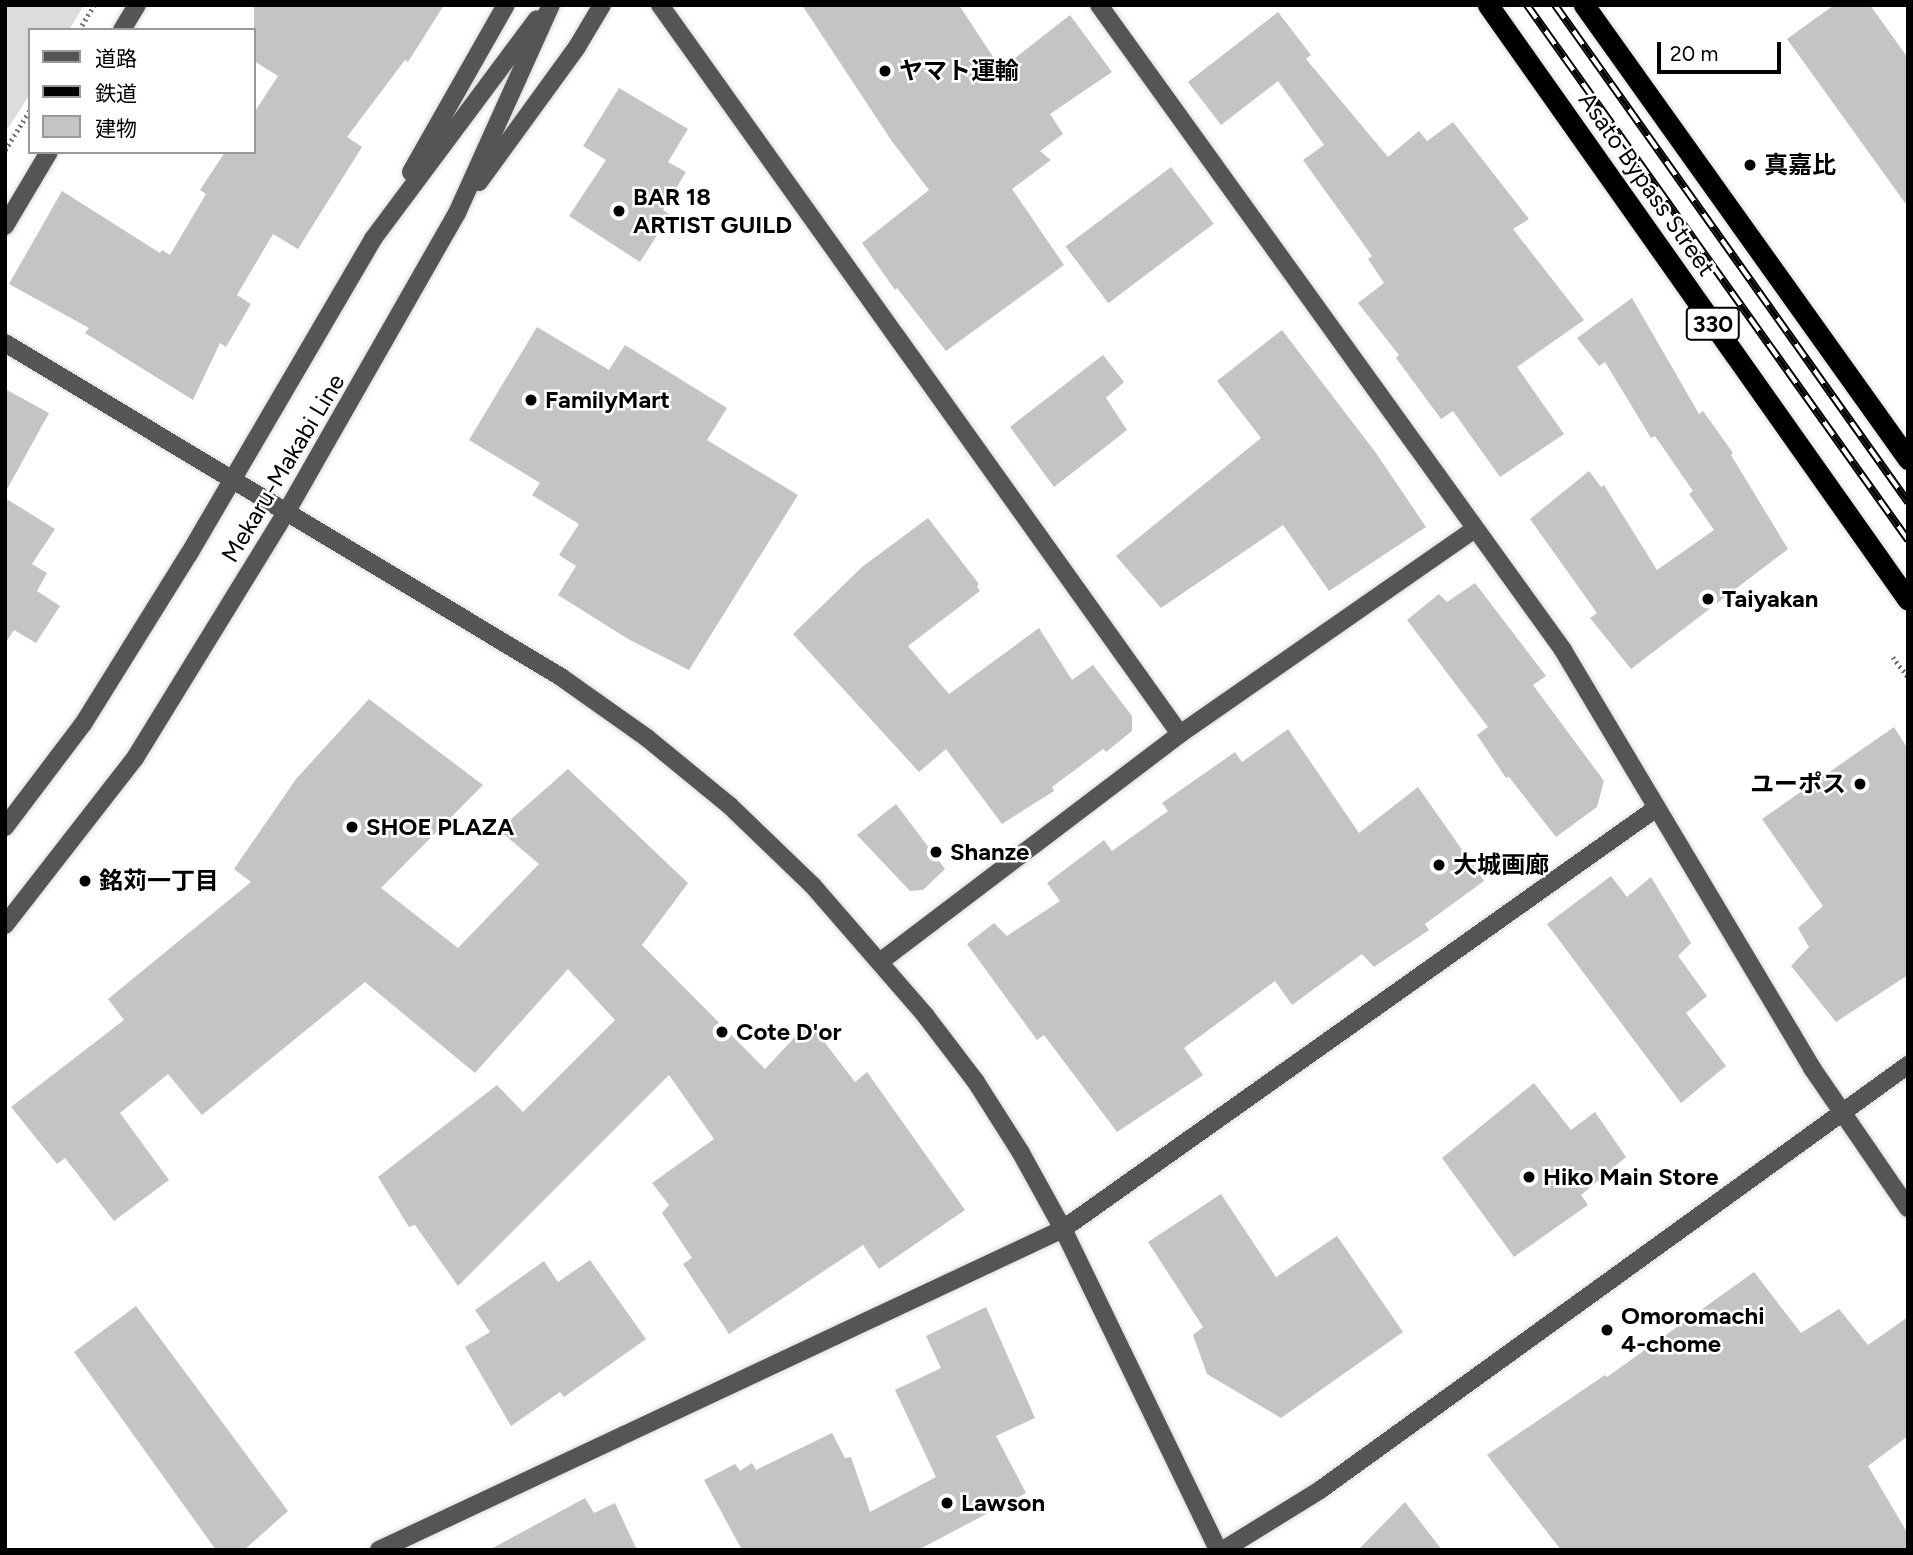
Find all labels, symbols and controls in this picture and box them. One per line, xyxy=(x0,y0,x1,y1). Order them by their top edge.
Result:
legend xyxy=(28,28,256,154)
scale bar xyxy=(1661,28,1785,72)
text: 20 m xyxy=(1670,41,1718,66)
text: 道路 xyxy=(95,46,137,71)
place label: ヤマト運輸 xyxy=(899,57,1019,85)
marker: ヤマト運輸 xyxy=(877,63,893,79)
text: 鉄道 xyxy=(95,81,137,106)
street label: Asato Bypass Street xyxy=(1573,87,1721,281)
text: 建物 xyxy=(95,116,137,141)
place label: 真嘉比 xyxy=(1764,151,1836,179)
marker: 真嘉比 xyxy=(1742,157,1758,173)
place label: BAR 18 ARTIST GUILD xyxy=(633,183,792,239)
marker: BAR 18 ARTIST GUILD xyxy=(611,203,627,219)
road number: 330 xyxy=(1685,304,1741,344)
street label: Mekaru-Makabi Line xyxy=(215,369,351,567)
place label: FamilyMart xyxy=(545,386,670,414)
marker: FamilyMart xyxy=(523,392,539,408)
place label: Taiyakan xyxy=(1722,585,1818,613)
marker: Taiyakan xyxy=(1700,591,1716,607)
place label: ユーポス xyxy=(1750,770,1846,798)
marker: ユーポス xyxy=(1852,776,1868,792)
place label: SHOE PLAZA xyxy=(366,813,514,841)
marker: SHOE PLAZA xyxy=(344,819,360,835)
place label: Shanze xyxy=(950,838,1029,866)
marker: Shanze xyxy=(928,844,944,860)
place label: 大城画廊 xyxy=(1453,851,1549,879)
marker: 大城画廊 xyxy=(1431,857,1447,873)
place label: 銘苅一丁目 xyxy=(99,867,219,895)
marker: 銘苅一丁目 xyxy=(77,873,93,889)
place label: Cote D'or xyxy=(736,1018,842,1046)
marker: Cote D'or xyxy=(714,1024,730,1040)
place label: Hiko Main Store xyxy=(1543,1163,1719,1191)
marker: Hiko Main Store xyxy=(1521,1169,1537,1185)
place label: Omoromachi 4-chome xyxy=(1621,1302,1765,1358)
marker: Omoromachi 4-chome xyxy=(1599,1322,1615,1338)
place label: Lawson xyxy=(961,1489,1045,1517)
marker: Lawson xyxy=(939,1495,955,1511)

